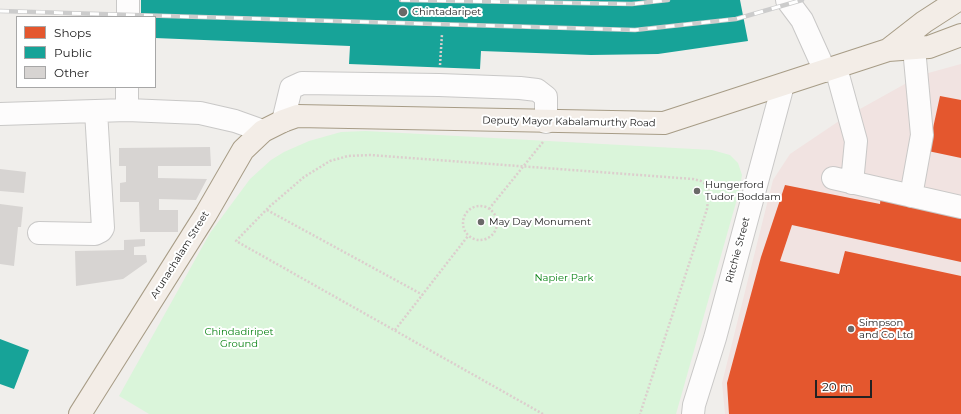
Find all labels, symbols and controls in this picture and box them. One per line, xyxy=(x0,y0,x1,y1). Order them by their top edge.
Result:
marker: Chintadaripet xyxy=(397,6,409,18)
place label: Chintadaripet xyxy=(412,6,481,18)
legend xyxy=(16,16,156,88)
text: Shops xyxy=(54,25,91,40)
text: Public xyxy=(54,45,92,60)
text: Other xyxy=(54,65,89,80)
street label: Deputy Mayor Kabalamurthy Road xyxy=(482,114,656,130)
place label: Hungerford Tudor Boddam xyxy=(705,179,781,202)
marker: Hungerford Tudor Boddam xyxy=(692,186,702,196)
street label: Arunachalam Street xyxy=(148,209,212,301)
place label: May Day Monument xyxy=(489,216,591,228)
street label: Ritchie Street xyxy=(723,216,753,284)
marker: May Day Monument xyxy=(476,217,486,227)
park label: Napier Park xyxy=(534,272,594,284)
place label: Simpson and Co Ltd xyxy=(859,317,913,340)
marker: Simpson and Co Ltd xyxy=(846,324,856,334)
park label: Chindadiripet Ground xyxy=(205,326,273,350)
scale bar xyxy=(817,372,874,398)
text: 20 m xyxy=(822,379,853,394)

